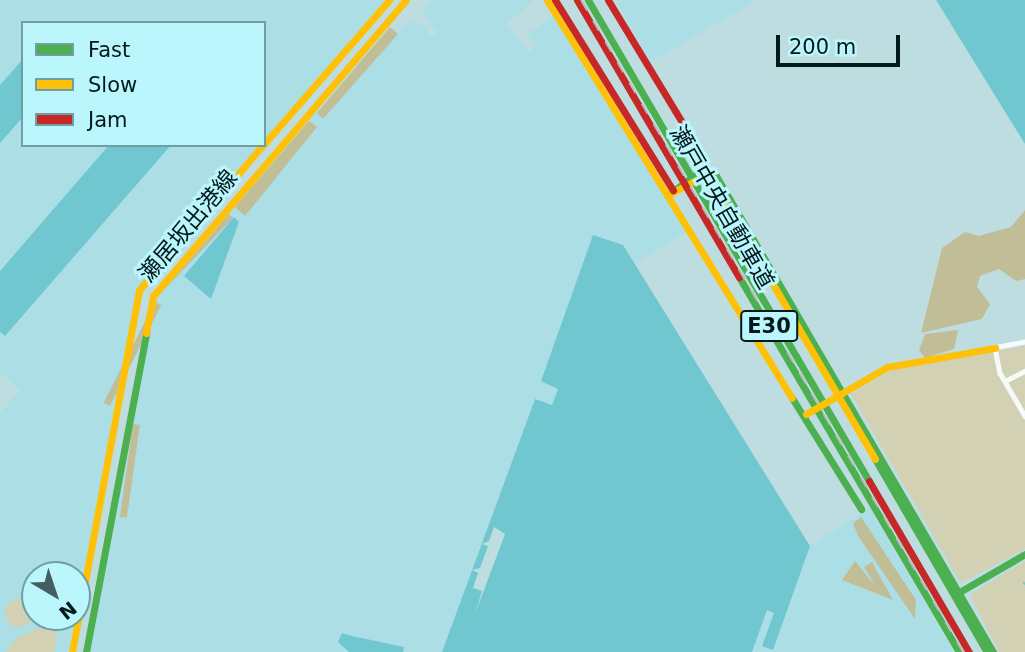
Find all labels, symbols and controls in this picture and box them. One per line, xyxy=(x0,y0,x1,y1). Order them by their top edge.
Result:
legend xyxy=(21,21,266,147)
scale bar xyxy=(780,21,904,65)
text: 200 m xyxy=(789,35,856,59)
text: Fast xyxy=(88,38,130,62)
text: Slow xyxy=(88,73,137,97)
text: Jam xyxy=(88,108,128,132)
street label: 瀬戸中央自動車道 xyxy=(664,120,780,294)
street label: 瀬居坂出港線 xyxy=(133,164,243,288)
road number: E30 xyxy=(739,308,799,344)
north arrow xyxy=(21,561,91,631)
text: N xyxy=(55,597,81,624)

